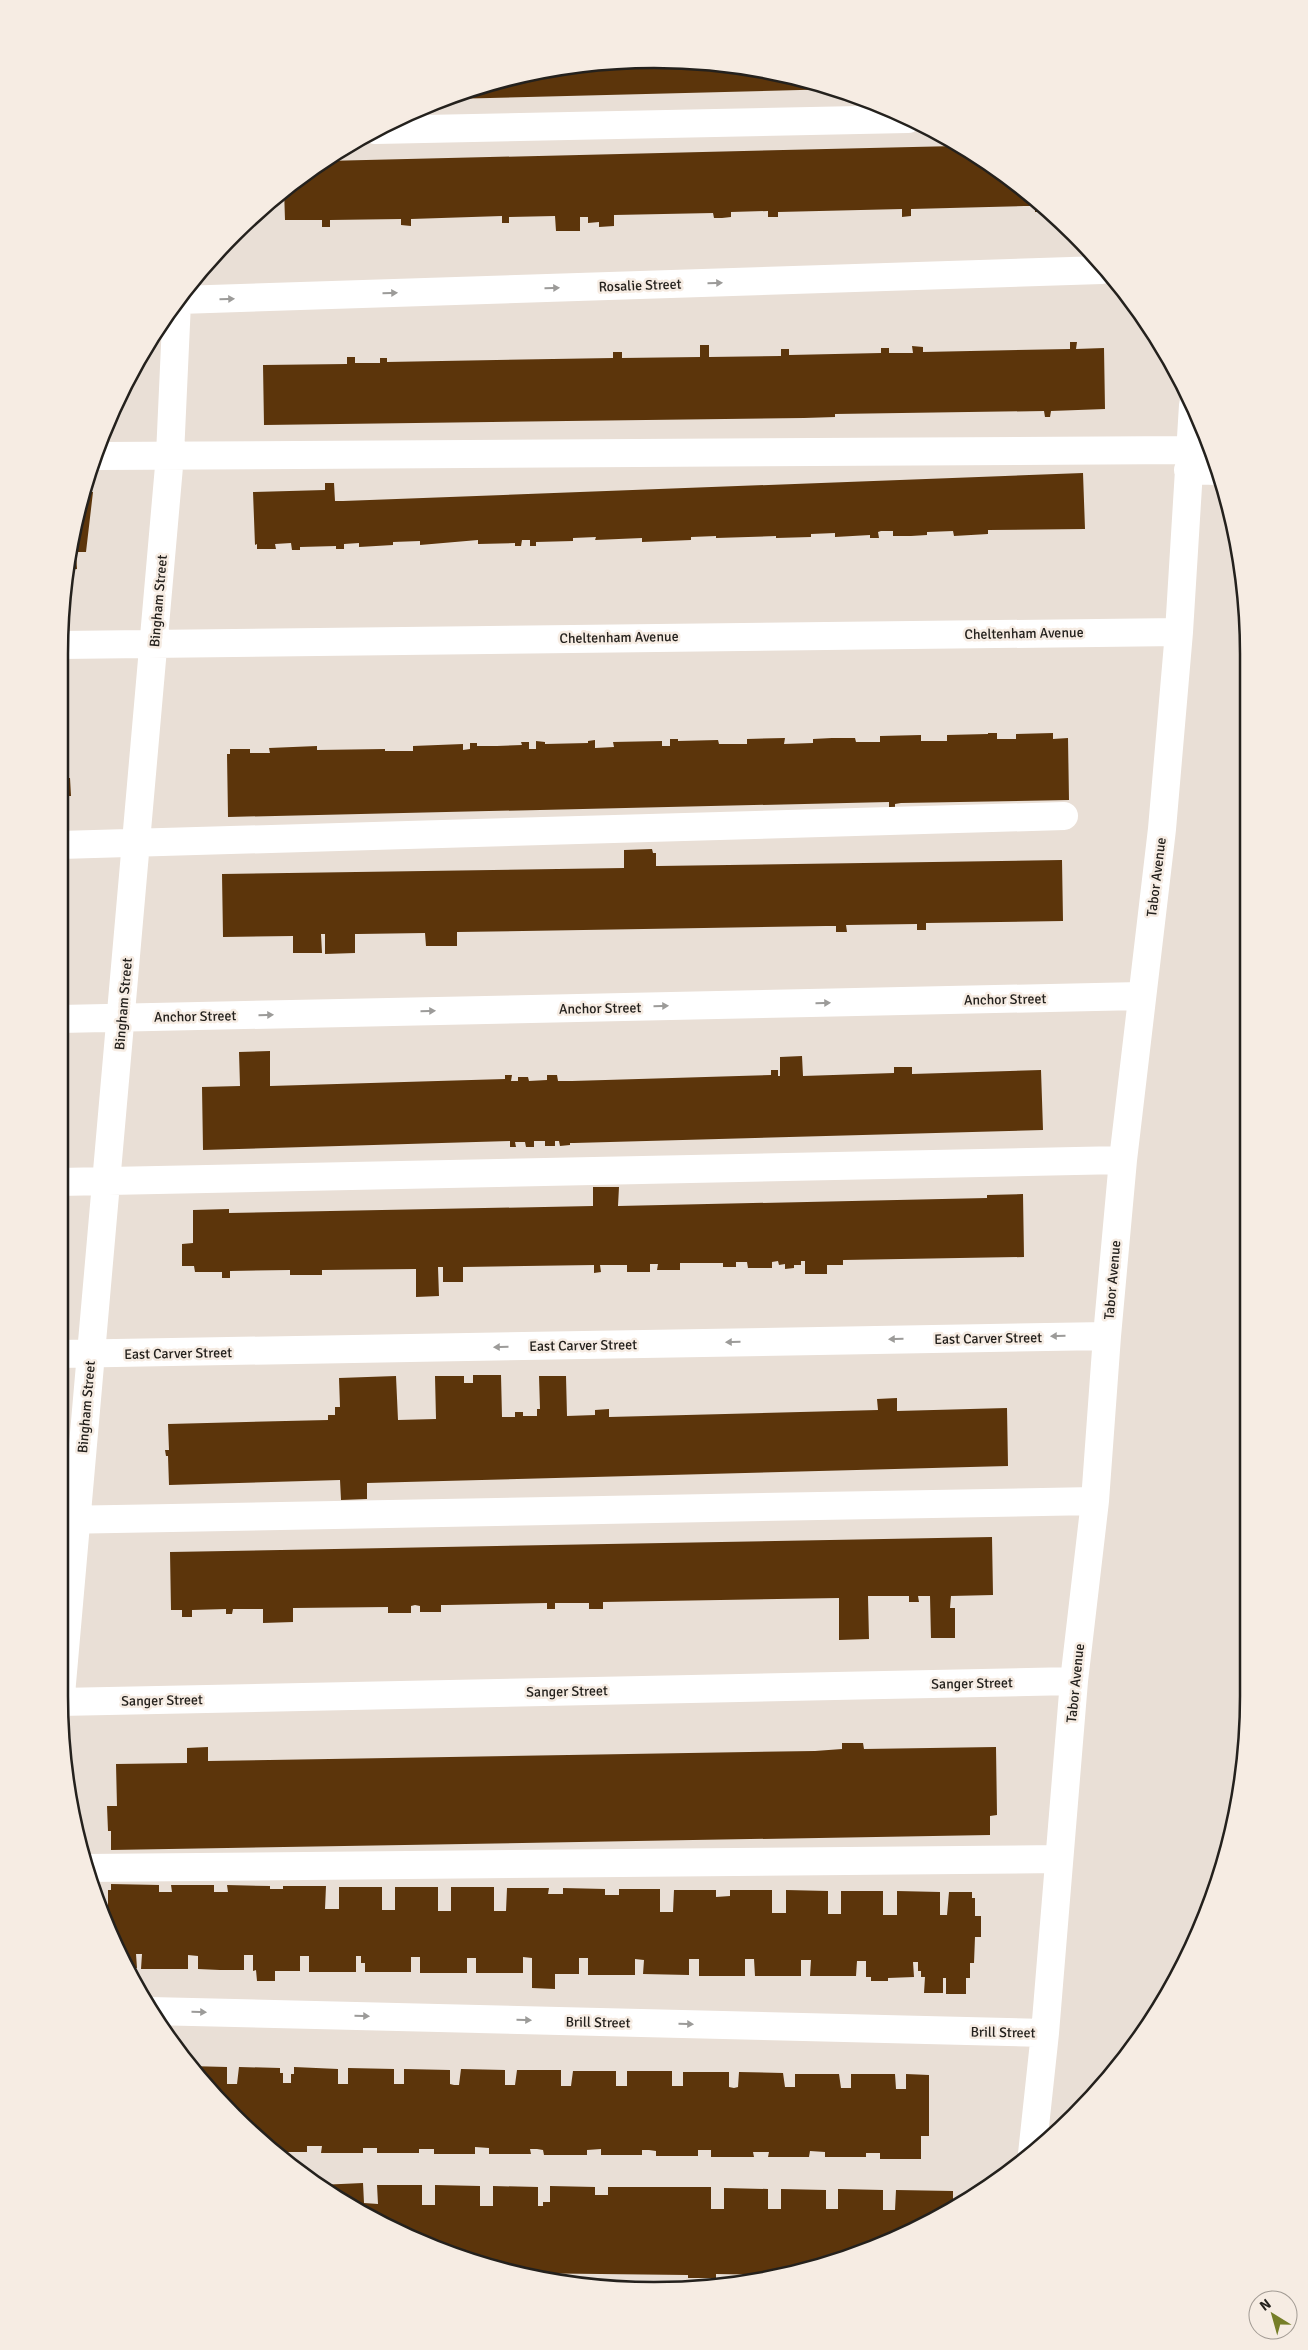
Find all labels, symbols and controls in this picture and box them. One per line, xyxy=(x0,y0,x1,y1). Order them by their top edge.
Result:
street label: Rosalie Street xyxy=(598,276,682,295)
one-way arrow xyxy=(707,278,723,286)
one-way arrow xyxy=(544,284,560,292)
one-way arrow xyxy=(382,289,398,297)
one-way arrow xyxy=(220,294,236,302)
street label: Bingham Street xyxy=(146,554,171,648)
street label: Cheltenham Avenue xyxy=(964,624,1084,643)
street label: Cheltenham Avenue xyxy=(559,628,679,647)
street label: Tabor Avenue xyxy=(1143,836,1170,918)
street label: Bingham Street xyxy=(111,957,136,1051)
street label: Anchor Street xyxy=(964,990,1046,1009)
street label: Anchor Street xyxy=(559,999,641,1018)
one-way arrow xyxy=(815,999,831,1007)
one-way arrow xyxy=(653,1002,669,1010)
street label: Anchor Street xyxy=(154,1007,236,1026)
one-way arrow xyxy=(420,1007,436,1015)
one-way arrow xyxy=(258,1011,274,1019)
street label: Tabor Avenue xyxy=(1101,1240,1124,1320)
street label: East Carver Street xyxy=(934,1329,1042,1348)
one-way arrow xyxy=(1050,1333,1066,1341)
street label: East Carver Street xyxy=(529,1336,637,1355)
one-way arrow xyxy=(887,1336,903,1344)
one-way arrow xyxy=(725,1339,741,1347)
one-way arrow xyxy=(492,1343,508,1351)
street label: East Carver Street xyxy=(124,1344,232,1363)
street label: Bingham Street xyxy=(74,1360,99,1454)
street label: Tabor Avenue xyxy=(1063,1643,1088,1724)
street label: Sanger Street xyxy=(931,1674,1013,1693)
street label: Sanger Street xyxy=(526,1682,608,1701)
street label: Sanger Street xyxy=(121,1691,203,1710)
one-way arrow xyxy=(191,2009,207,2017)
one-way arrow xyxy=(354,2013,370,2021)
street label: Brill Street xyxy=(565,2013,631,2032)
one-way arrow xyxy=(516,2017,532,2025)
one-way arrow xyxy=(679,2020,695,2028)
street label: Brill Street xyxy=(970,2023,1036,2042)
north arrow xyxy=(1248,2290,1298,2340)
text: N xyxy=(1256,2295,1274,2315)

